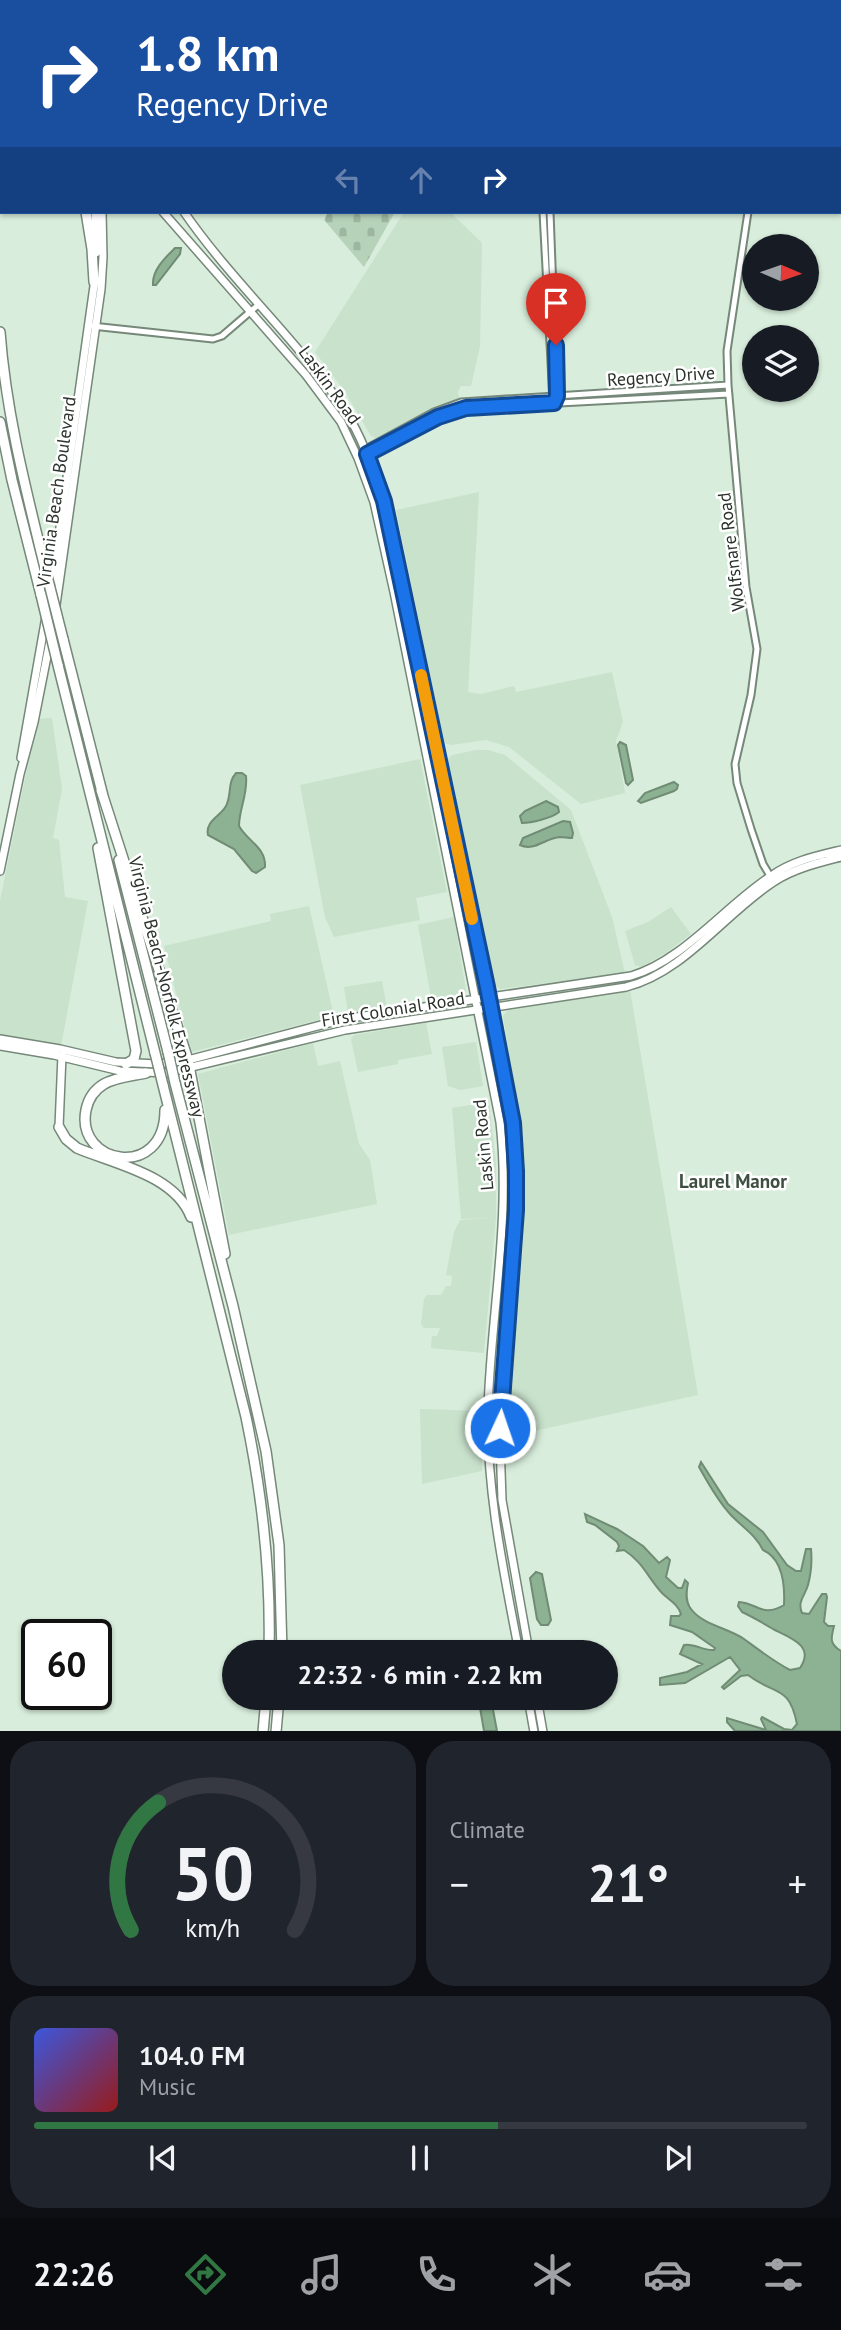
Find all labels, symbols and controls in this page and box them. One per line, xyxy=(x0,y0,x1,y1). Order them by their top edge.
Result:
text: 1.8 km xyxy=(136,21,280,85)
icon: right xyxy=(21,28,112,119)
text: Regency Drive xyxy=(136,83,328,125)
icon: left xyxy=(329,161,367,199)
icon: ahead xyxy=(402,161,440,199)
icon: right xyxy=(475,161,513,199)
north arrow xyxy=(742,234,819,312)
map controls xyxy=(742,234,819,402)
pin xyxy=(526,273,586,345)
icon: arrive xyxy=(537,284,575,322)
button: layers xyxy=(742,325,819,402)
street label: Laskin Road xyxy=(294,341,366,429)
street label: Regency Drive xyxy=(606,361,716,391)
street label: Virginia Beach Boulevard xyxy=(31,395,81,590)
street label: Wolfsnare Road xyxy=(712,491,750,613)
street label: Virginia Beach-Norfolk Expressway xyxy=(123,853,211,1120)
street label: First Colonial Road xyxy=(320,986,466,1032)
street label: Laskin Road xyxy=(468,1098,498,1192)
district label: Laurel Manor xyxy=(679,1169,787,1193)
position arrow xyxy=(463,1391,537,1465)
speed limit sign: 60 xyxy=(21,1619,112,1710)
text: 22:32 · 6 min · 2.2 km xyxy=(298,1658,543,1691)
text: Climate xyxy=(450,1815,525,1844)
text: 50 xyxy=(171,1826,254,1920)
text: 21° xyxy=(587,1849,669,1916)
text: − xyxy=(450,1859,469,1908)
text: + xyxy=(788,1859,807,1908)
text: km/h xyxy=(185,1911,240,1943)
text: 104.0 FM xyxy=(139,2039,245,2072)
text: Music xyxy=(139,2072,196,2101)
icon: previous xyxy=(144,2139,182,2177)
icon: pause xyxy=(401,2139,439,2177)
icon: next xyxy=(659,2139,697,2177)
icon: directions xyxy=(181,2250,230,2299)
icon: music xyxy=(297,2250,346,2299)
icon: phone xyxy=(412,2250,461,2299)
icon: climate xyxy=(528,2250,577,2299)
icon: car xyxy=(643,2250,692,2299)
icon: filters xyxy=(759,2250,808,2299)
text: 22:26 xyxy=(33,2253,114,2295)

